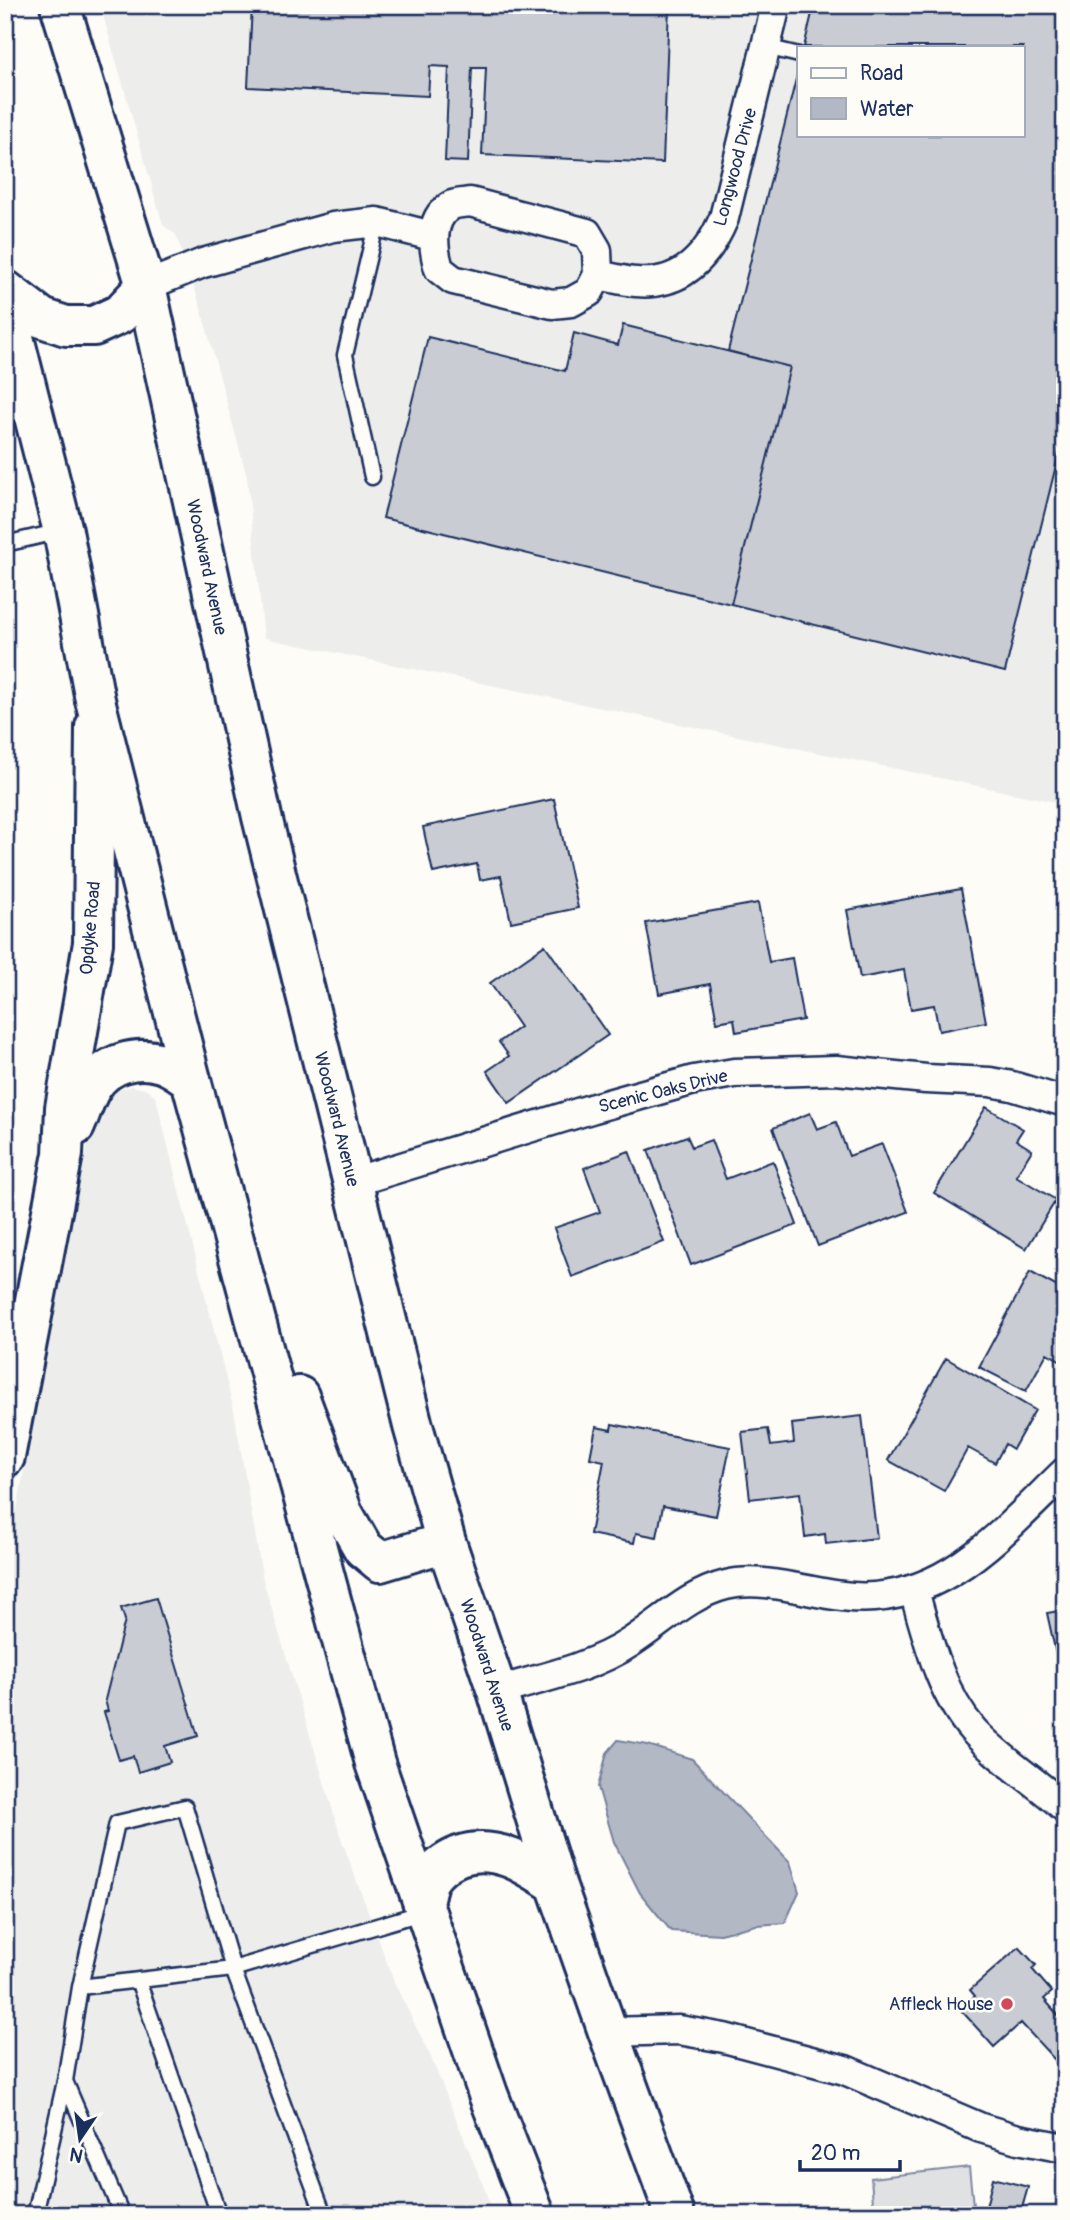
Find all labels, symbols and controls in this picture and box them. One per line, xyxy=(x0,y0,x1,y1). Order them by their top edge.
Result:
legend xyxy=(797,46,1024,136)
text: Road xyxy=(860,60,904,87)
text: Water xyxy=(860,96,914,123)
street label: Longwood Drive xyxy=(709,105,762,229)
street label: Woodward Avenue xyxy=(181,497,232,637)
street label: Opdyke Road xyxy=(75,880,106,976)
street label: Woodward Avenue xyxy=(309,1049,364,1189)
street label: Scenic Oaks Drive xyxy=(596,1064,730,1119)
street label: Woodward Avenue xyxy=(454,1596,519,1735)
place label: Affleck House xyxy=(889,1993,993,2016)
marker: Affleck House xyxy=(999,1996,1015,2012)
north arrow xyxy=(46,2104,116,2174)
scale bar xyxy=(800,2129,900,2173)
text: 20 m xyxy=(811,2140,860,2167)
text: N xyxy=(67,2141,85,2168)

